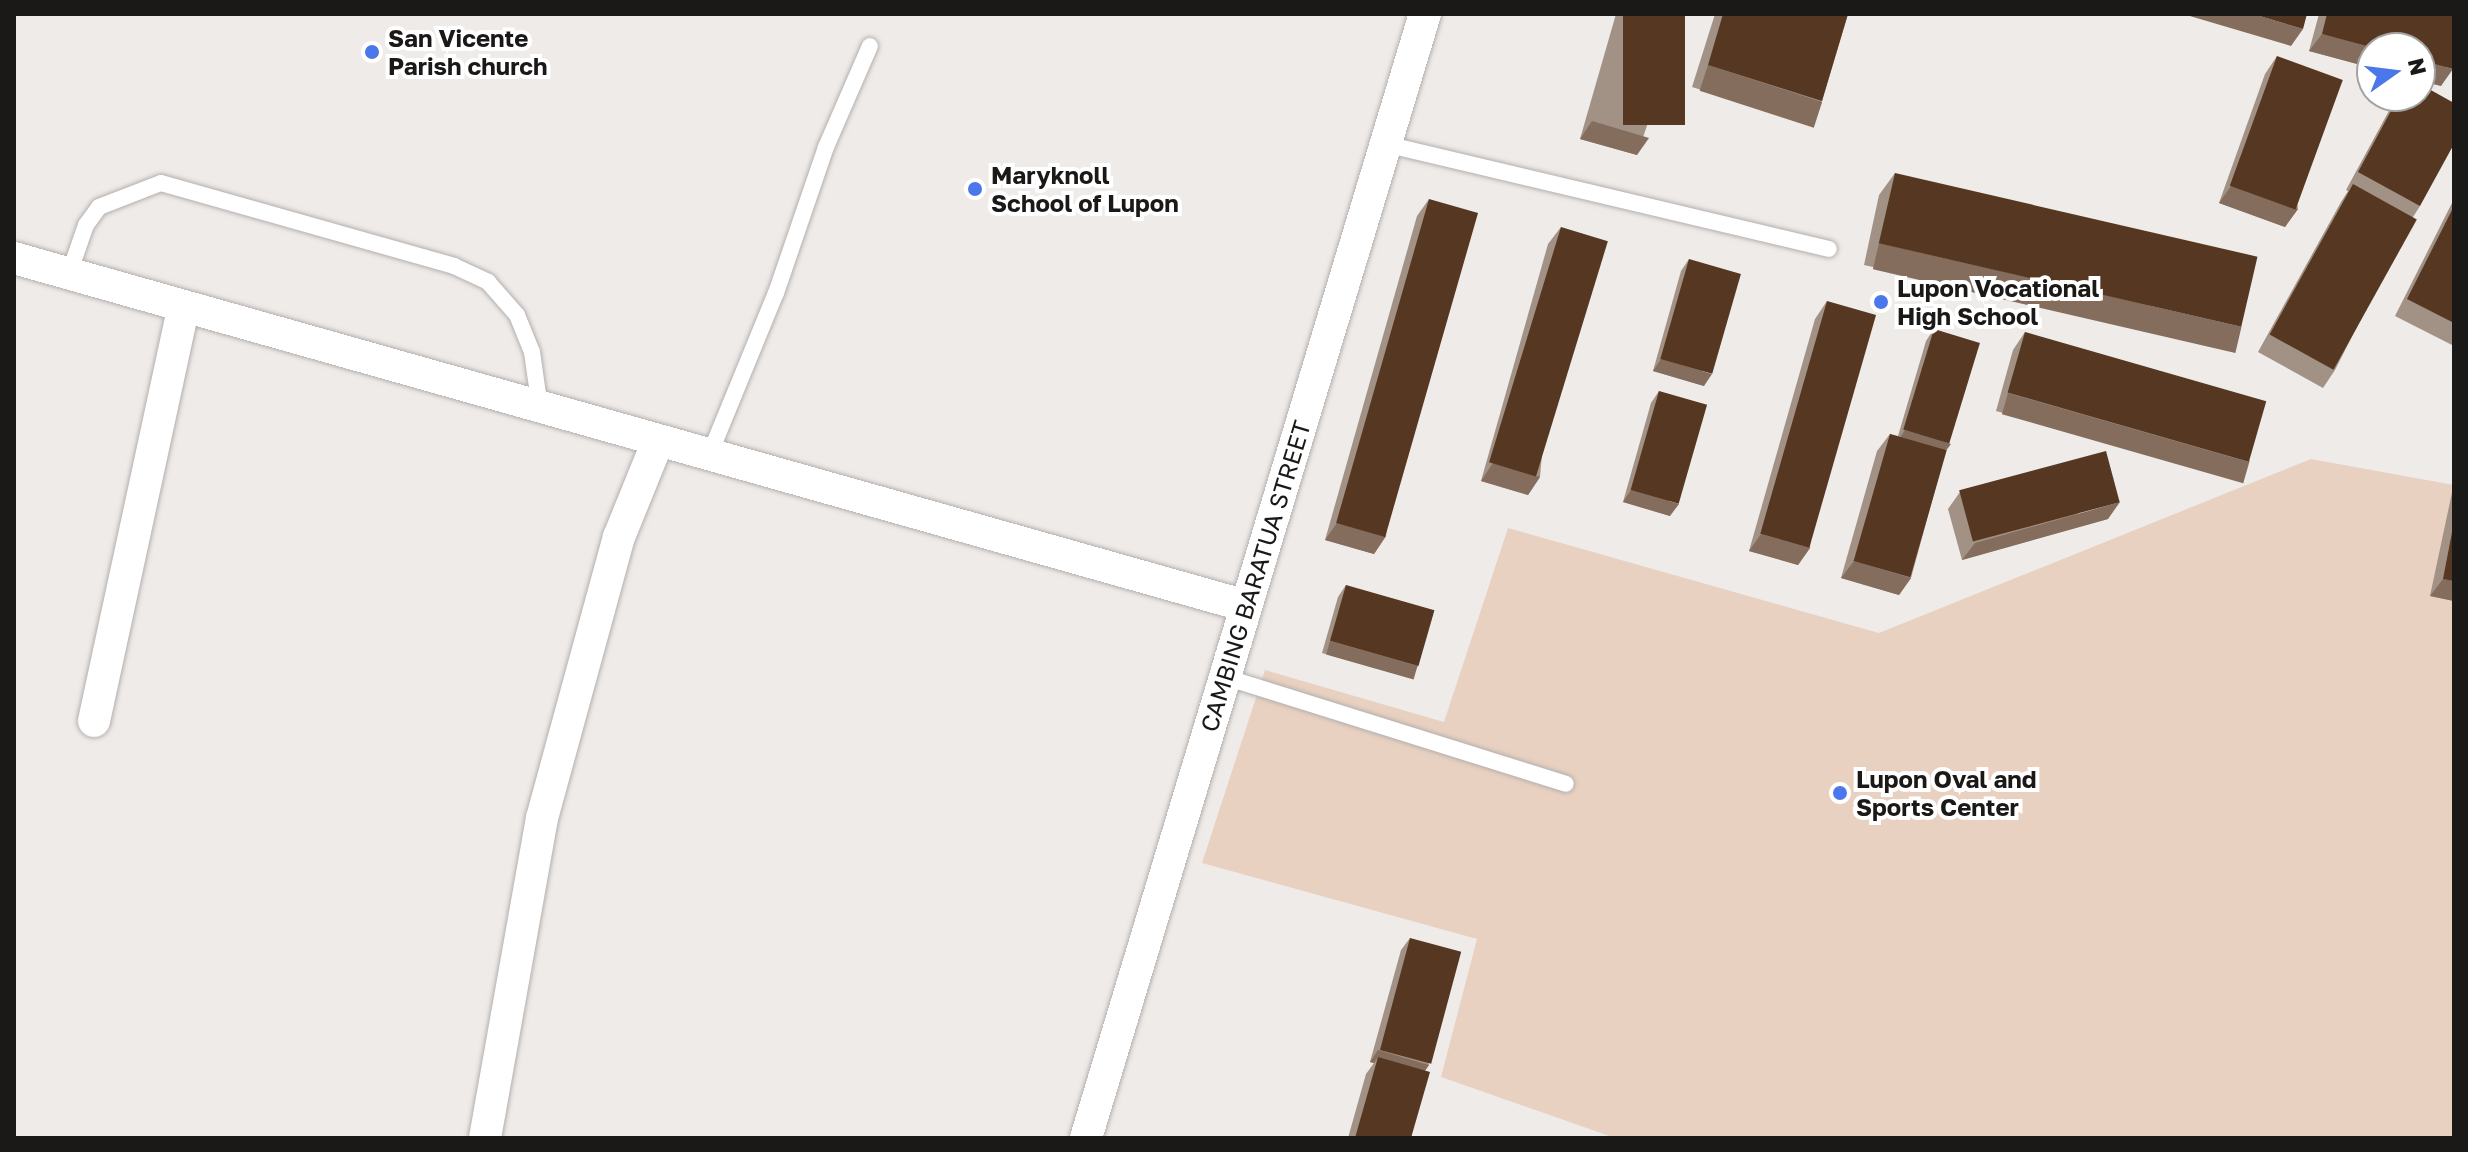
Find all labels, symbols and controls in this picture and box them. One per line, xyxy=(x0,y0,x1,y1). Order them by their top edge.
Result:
place label: San Vicente Parish church xyxy=(388,24,547,80)
north arrow xyxy=(2356,32,2436,112)
marker: San Vicente Parish church xyxy=(363,43,381,61)
text: N xyxy=(2403,55,2433,78)
place label: Maryknoll School of Lupon xyxy=(991,161,1179,217)
marker: Maryknoll School of Lupon xyxy=(966,180,984,198)
place label: Lupon Vocational High School xyxy=(1897,274,2099,330)
marker: Lupon Vocational High School xyxy=(1872,293,1890,311)
street label: CAMBING BARATUA STREET xyxy=(1194,417,1316,735)
place label: Lupon Oval and Sports Center xyxy=(1856,765,2037,821)
marker: Lupon Oval and Sports Center xyxy=(1831,784,1849,802)

